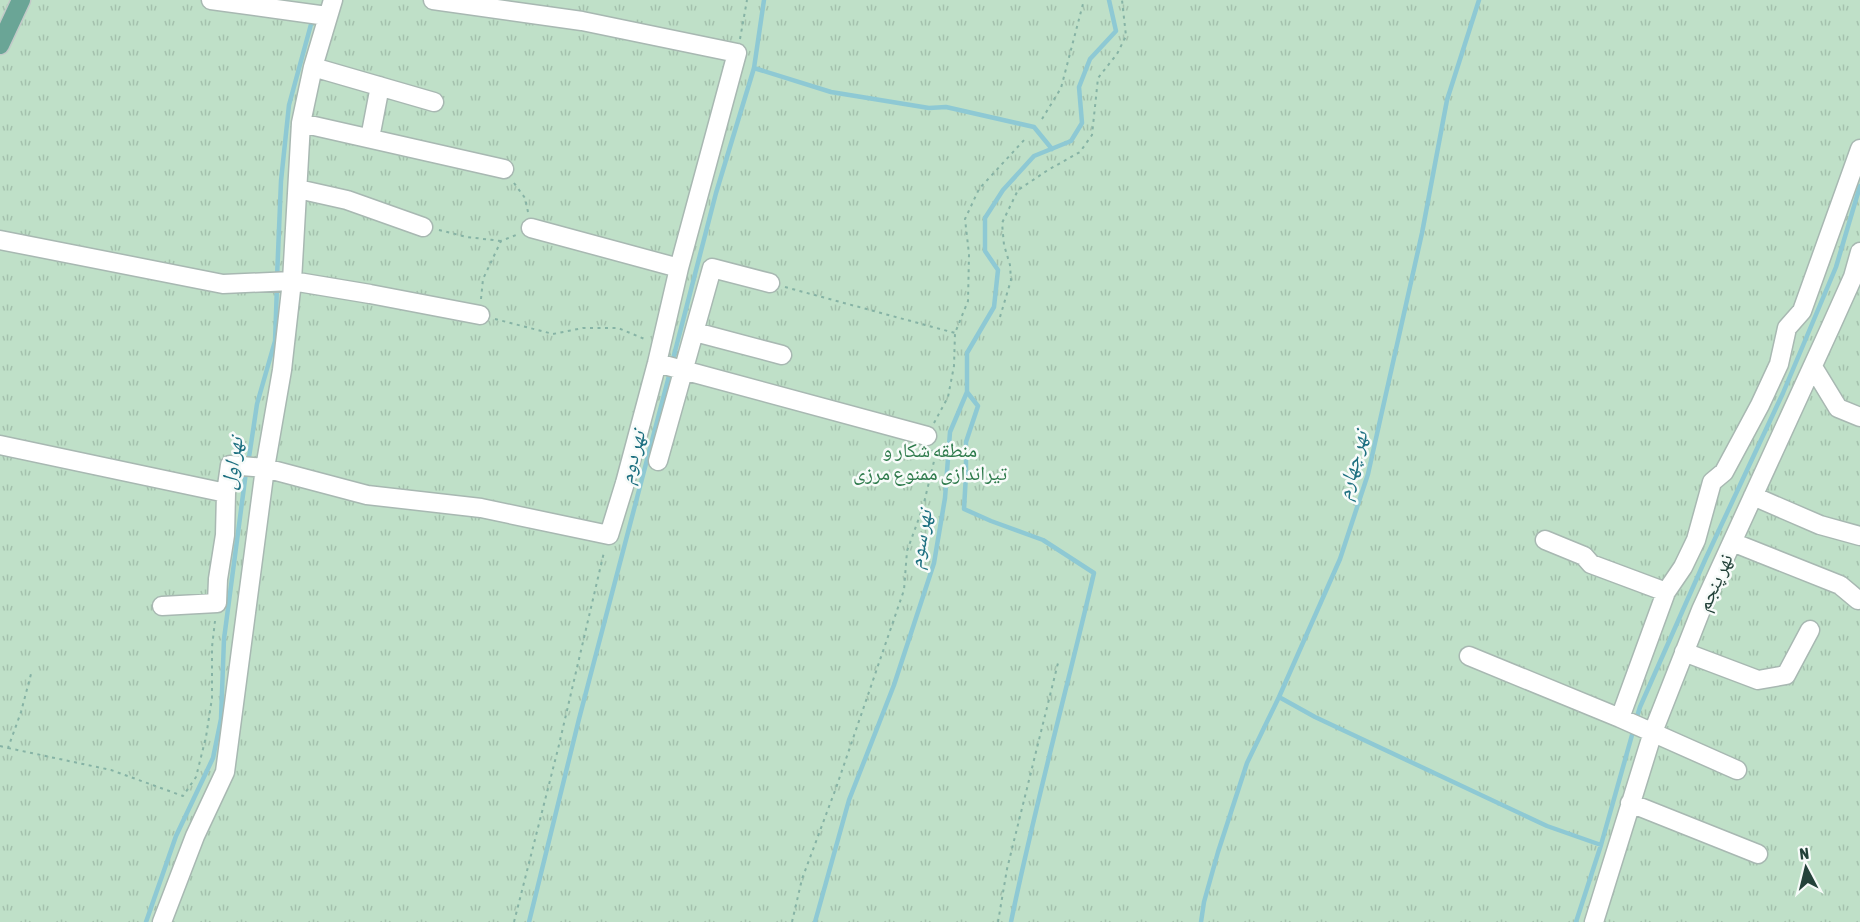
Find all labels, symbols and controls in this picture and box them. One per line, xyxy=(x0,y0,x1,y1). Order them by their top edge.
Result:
water label: نهر دوم xyxy=(613,424,653,487)
water label: نهر چهارم xyxy=(1330,425,1375,503)
water label: نهر اول xyxy=(215,432,249,491)
park label: منطقه شکار و تیراندازی ممنوع مرزی xyxy=(853,438,1007,486)
water label: نهر سوم xyxy=(902,504,940,571)
street label: نهر پنجم xyxy=(1691,550,1740,616)
north arrow xyxy=(1776,838,1836,898)
text: N xyxy=(1798,844,1810,863)

